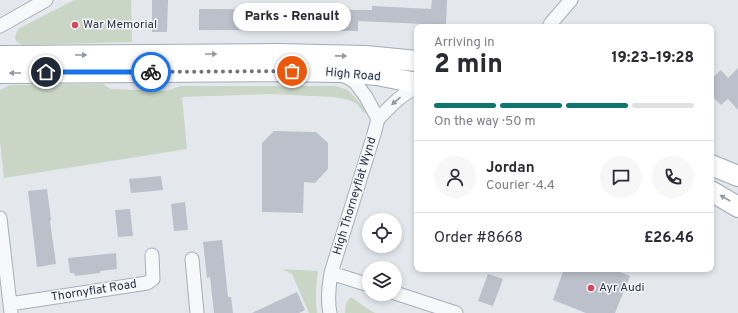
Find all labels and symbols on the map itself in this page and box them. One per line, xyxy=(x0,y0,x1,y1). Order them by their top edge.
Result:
callout: Parks - Renault xyxy=(233,3,351,31)
place label: War Memorial xyxy=(83,17,157,33)
marker: War Memorial xyxy=(70,20,80,30)
one-way arrow xyxy=(205,51,217,58)
one-way arrow xyxy=(75,52,88,58)
courier xyxy=(131,52,171,92)
one-way arrow xyxy=(335,53,348,59)
pin xyxy=(275,54,309,88)
pin xyxy=(29,55,63,89)
street label: High Road xyxy=(325,65,381,85)
one-way arrow xyxy=(8,70,21,76)
one-way arrow xyxy=(391,97,402,106)
street label: High Thorneyflat Wynd xyxy=(329,135,381,257)
one-way arrow xyxy=(719,195,731,202)
street label: Thornyflat Road xyxy=(50,276,138,306)
place label: Ayr Audi xyxy=(599,280,645,296)
marker: Ayr Audi xyxy=(586,283,596,293)

